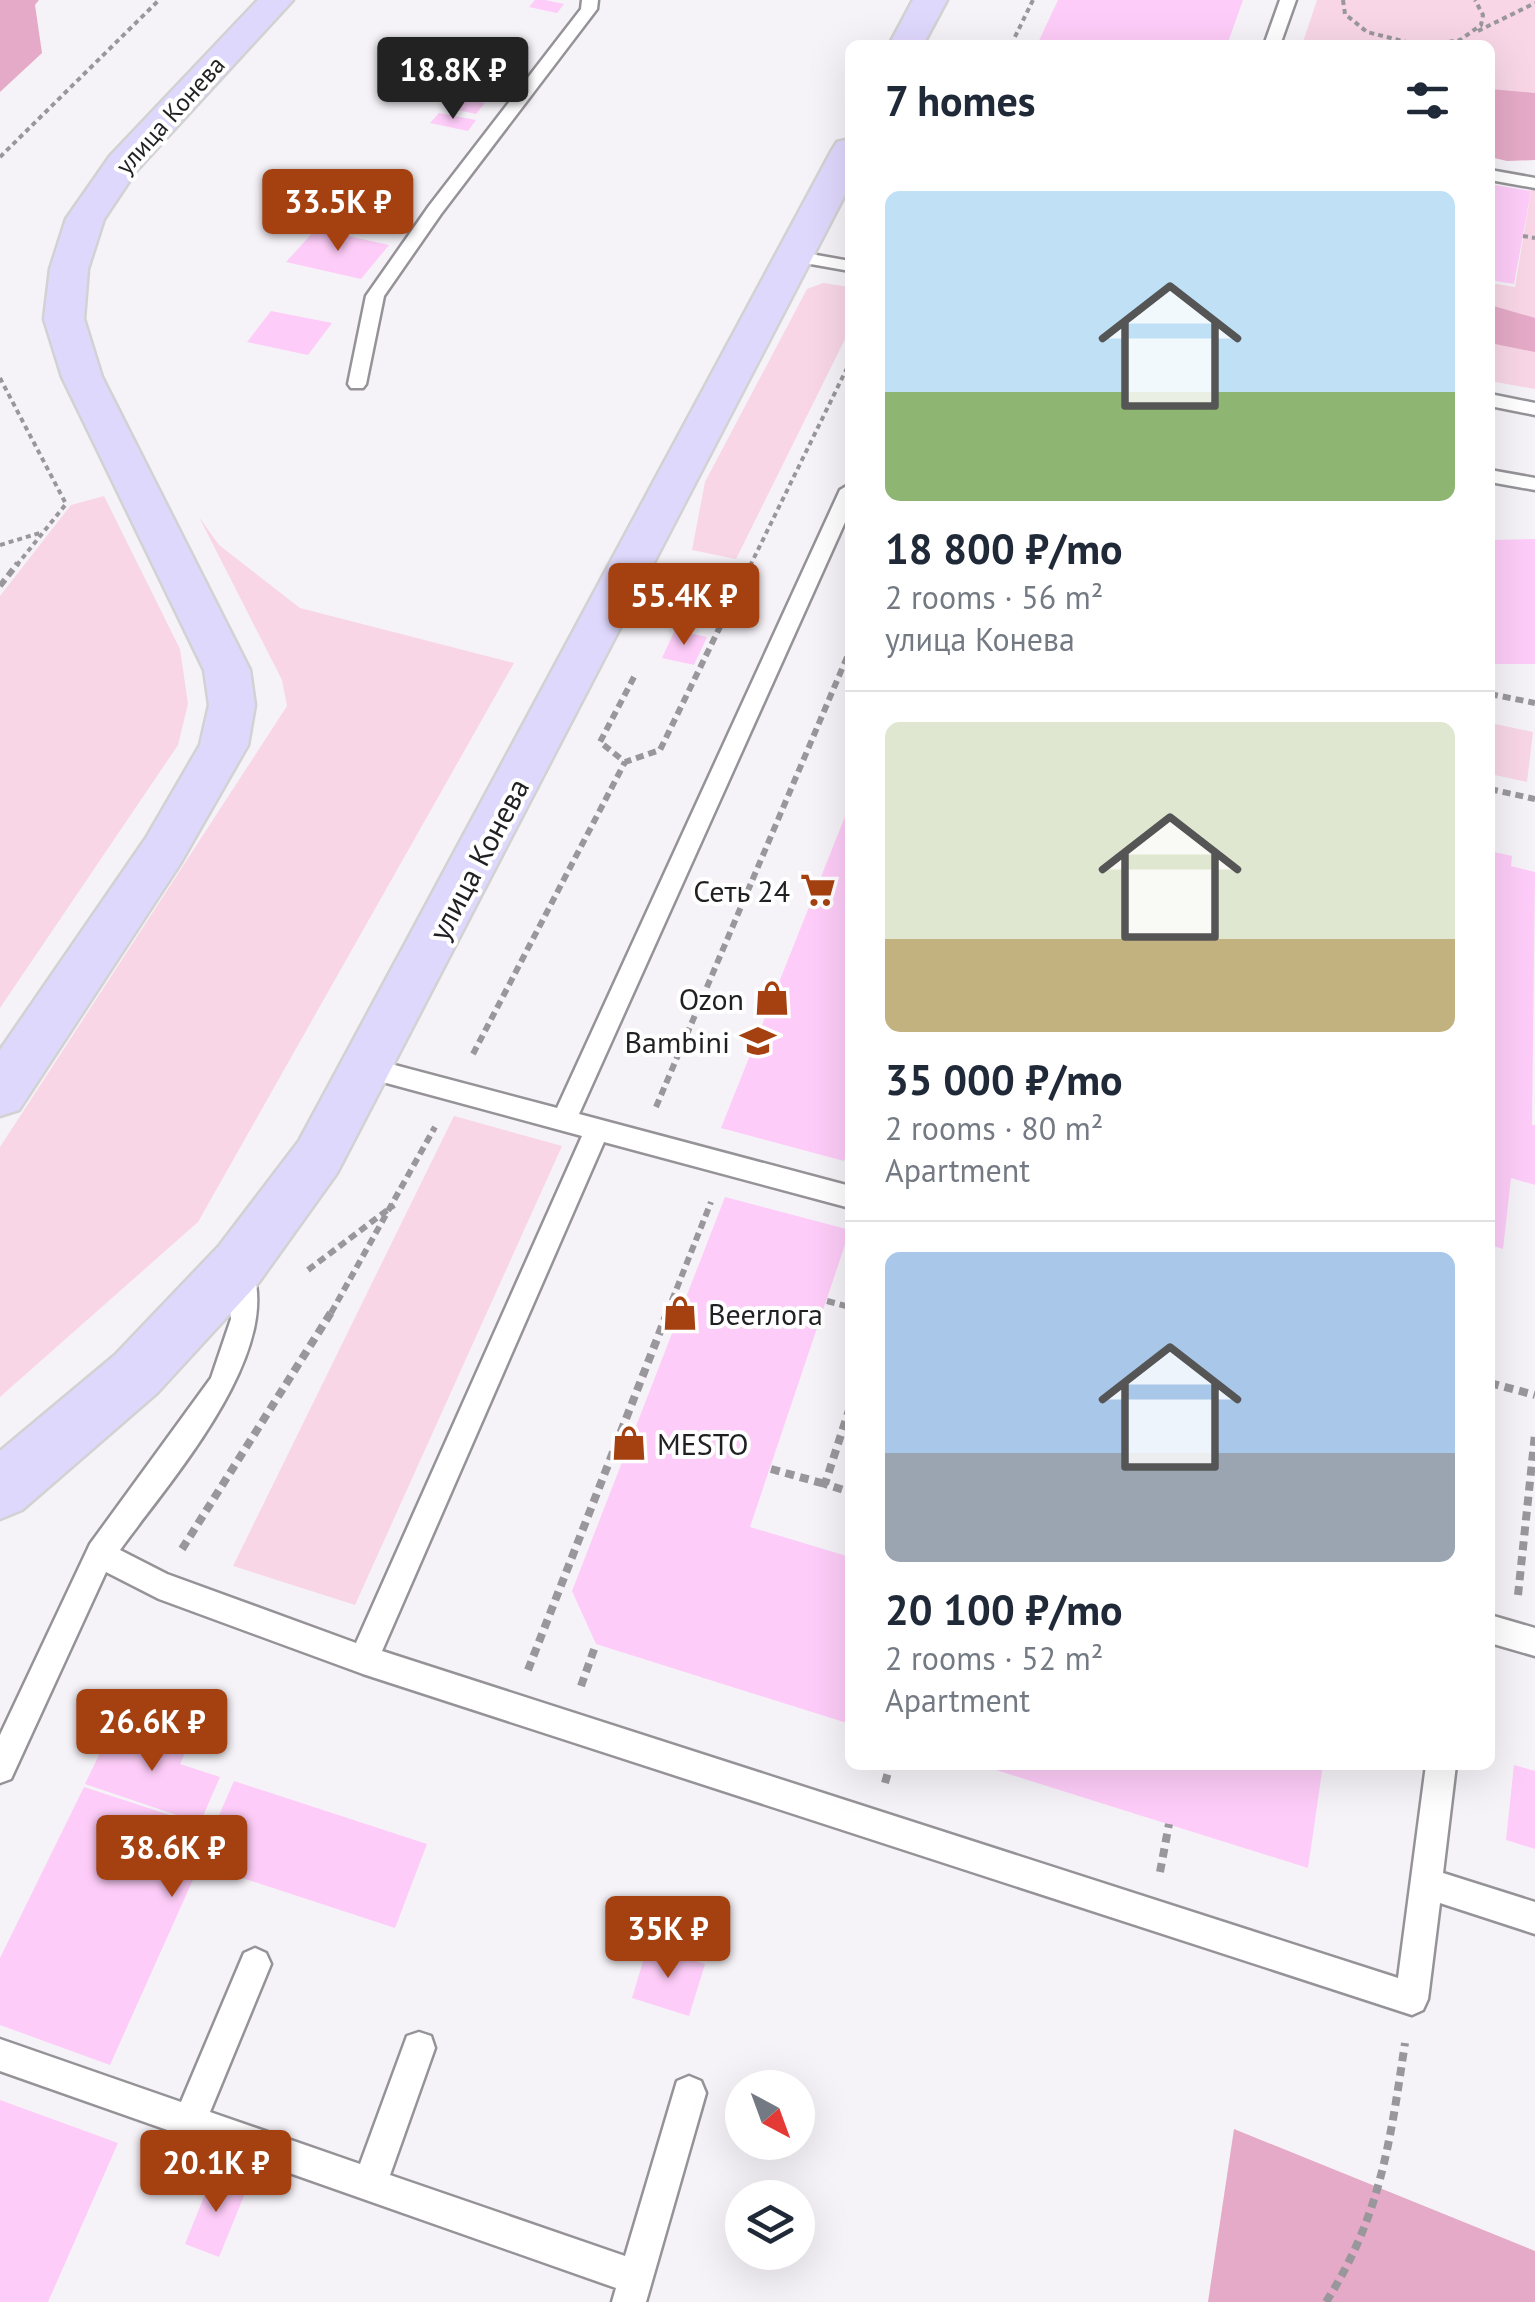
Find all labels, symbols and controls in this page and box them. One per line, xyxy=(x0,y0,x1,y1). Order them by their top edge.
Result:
pin: 18.8K ₽ xyxy=(361,37,545,122)
text: 18.8K ₽ xyxy=(399,48,507,90)
street label: улица Конева xyxy=(108,49,232,181)
text: 7 homes xyxy=(885,73,1036,128)
icon: filters xyxy=(1400,73,1455,128)
pin: 33.5K ₽ xyxy=(246,169,430,254)
text: 33.5K ₽ xyxy=(284,180,392,222)
icon: home xyxy=(1080,256,1260,436)
text: 18 800 ₽/mo xyxy=(885,521,1123,576)
pin: 55.4K ₽ xyxy=(592,563,776,648)
text: 55.4K ₽ xyxy=(630,574,738,616)
text: 2 rooms · 56 m² xyxy=(885,576,1103,618)
text: улица Конева xyxy=(885,618,1075,660)
street label: улица Конева xyxy=(419,771,537,947)
icon: home xyxy=(1080,787,1260,967)
place label: Сеть 24 xyxy=(693,871,790,910)
supermarket icon: Сеть 24 xyxy=(799,871,837,909)
place label: Ozon xyxy=(679,979,744,1018)
shop icon: Ozon xyxy=(753,979,791,1017)
place label: Bambini xyxy=(625,1022,730,1061)
school or university icon: Bambini xyxy=(739,1022,777,1060)
text: 35 000 ₽/mo xyxy=(885,1052,1123,1107)
text: 2 rooms · 80 m² xyxy=(885,1107,1103,1149)
text: Apartment xyxy=(885,1149,1030,1191)
shop icon: Beerлога xyxy=(661,1294,699,1332)
place label: Beerлога xyxy=(708,1294,823,1333)
icon: home xyxy=(1080,1317,1260,1497)
shop icon: MESTO xyxy=(610,1424,648,1462)
place label: MESTO xyxy=(657,1424,748,1463)
text: 20 100 ₽/mo xyxy=(885,1582,1123,1637)
text: 2 rooms · 52 m² xyxy=(885,1637,1103,1679)
text: Apartment xyxy=(885,1679,1030,1721)
pin: 26.6K ₽ xyxy=(60,1689,244,1774)
text: 26.6K ₽ xyxy=(98,1700,206,1742)
pin: 38.6K ₽ xyxy=(80,1815,264,1900)
text: 38.6K ₽ xyxy=(118,1826,226,1868)
pin: 35K ₽ xyxy=(598,1896,738,1981)
text: 35K ₽ xyxy=(627,1907,709,1949)
north arrow xyxy=(725,2070,815,2160)
map controls xyxy=(725,2070,815,2270)
pin: 20.1K ₽ xyxy=(124,2130,308,2215)
text: 20.1K ₽ xyxy=(162,2141,270,2183)
button: layers xyxy=(725,2180,815,2270)

